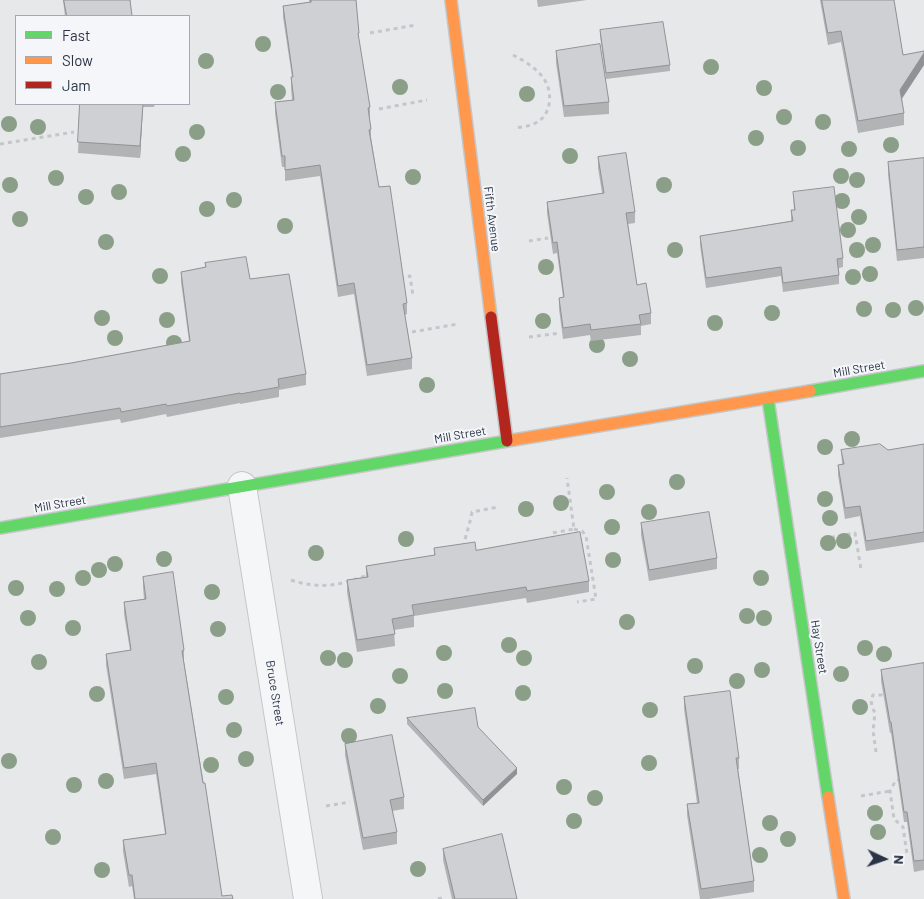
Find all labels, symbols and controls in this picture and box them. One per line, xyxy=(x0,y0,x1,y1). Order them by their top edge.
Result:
legend xyxy=(15,15,190,105)
text: Fast xyxy=(62,26,90,44)
text: Slow xyxy=(62,51,93,69)
text: Jam xyxy=(62,76,91,94)
street label: Fifth Avenue xyxy=(481,186,503,252)
street label: Mill Street xyxy=(832,357,886,381)
street label: Mill Street xyxy=(433,423,487,447)
street label: Mill Street xyxy=(33,492,87,516)
street label: Hay Street xyxy=(808,619,830,675)
street label: Bruce Street xyxy=(263,659,287,727)
north arrow xyxy=(859,834,909,884)
text: N xyxy=(891,855,908,865)

